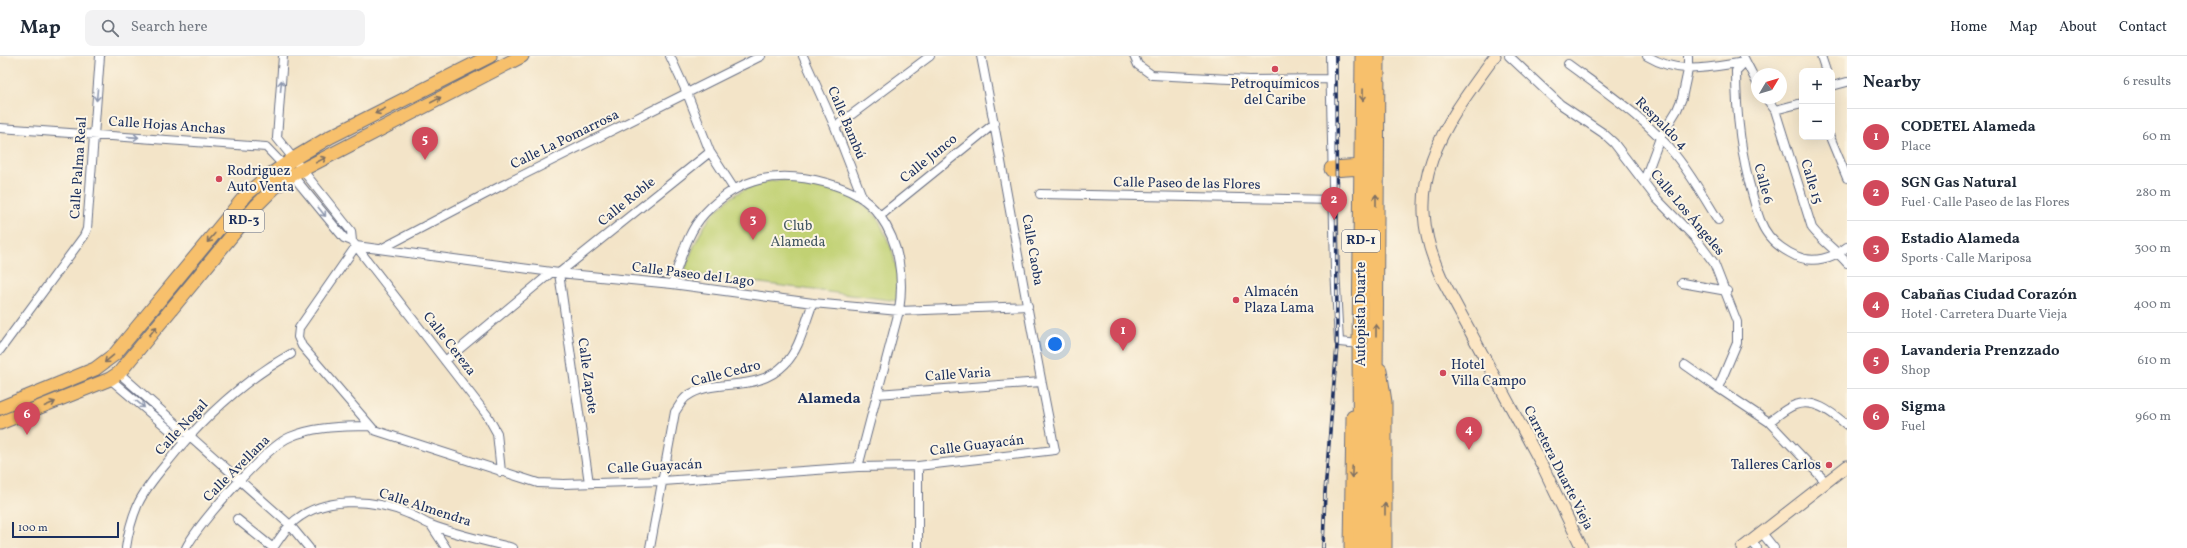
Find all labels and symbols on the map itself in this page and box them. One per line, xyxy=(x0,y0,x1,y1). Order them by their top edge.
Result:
marker: Petroquímicos del Caribe xyxy=(1270,64,1280,74)
north arrow xyxy=(1751,68,1787,104)
place label: Petroquímicos del Caribe xyxy=(1231,75,1319,110)
one-way arrow xyxy=(277,80,285,93)
street label: Calle Bambú xyxy=(822,84,870,163)
one-way arrow xyxy=(94,88,101,101)
one-way arrow xyxy=(1359,88,1367,101)
street label: Respaldo 4 xyxy=(1630,93,1692,155)
one-way arrow xyxy=(429,96,441,103)
street label: Calle La Pomarrosa xyxy=(508,106,622,174)
one-way arrow xyxy=(374,108,386,115)
street label: Calle Hojas Anchas xyxy=(108,112,226,140)
street label: Calle Palma Real xyxy=(66,116,92,220)
pin: 5 xyxy=(412,127,438,160)
street label: Calle Junco xyxy=(896,130,962,188)
one-way arrow xyxy=(126,133,139,140)
one-way arrow xyxy=(314,156,326,164)
street label: Calle 15 xyxy=(1795,157,1827,207)
place label: Rodriguez Auto Venta xyxy=(227,162,294,197)
street label: Calle 6 xyxy=(1749,162,1777,206)
street label: Calle Los Ángeles xyxy=(1645,166,1729,260)
street label: Calle Roble xyxy=(594,173,660,231)
street label: Calle Paseo de las Flores xyxy=(1113,173,1261,195)
marker: Rodriguez Auto Venta xyxy=(214,174,224,184)
pin: 2 xyxy=(1321,187,1347,220)
one-way arrow xyxy=(1372,194,1380,207)
one-way arrow xyxy=(318,207,327,217)
pin: 3 xyxy=(740,207,766,240)
road number: RD-3 xyxy=(224,210,264,232)
street label: Calle Caoba xyxy=(1016,213,1048,287)
park label: Club Alameda xyxy=(771,217,825,252)
road number: RD-1 xyxy=(1342,230,1380,252)
one-way arrow xyxy=(206,233,215,243)
street label: Calle Paseo del Lago xyxy=(631,258,755,292)
street label: Autopista Duarte xyxy=(1352,261,1371,366)
place label: Almacén Plaza Lama xyxy=(1244,283,1314,318)
marker: Almacén Plaza Lama xyxy=(1231,295,1241,305)
street label: Calle Cereza xyxy=(418,308,480,380)
pin: 1 xyxy=(1110,318,1136,351)
one-way arrow xyxy=(1372,324,1380,337)
one-way arrow xyxy=(148,326,157,337)
your location xyxy=(1045,334,1065,354)
street label: Calle Zapote xyxy=(572,337,602,416)
one-way arrow xyxy=(104,354,115,363)
street label: Calle Cedro xyxy=(689,356,763,392)
place label: Hotel Villa Campo xyxy=(1451,356,1526,391)
street label: Calle Varia xyxy=(924,363,992,387)
marker: Hotel Villa Campo xyxy=(1438,368,1448,378)
district label: Alameda xyxy=(797,389,861,410)
street label: Calle Nogal xyxy=(151,396,213,460)
one-way arrow xyxy=(135,399,146,408)
one-way arrow xyxy=(43,400,55,408)
pin: 6 xyxy=(14,402,40,435)
street label: Carretera Duarte Vieja xyxy=(1518,403,1598,533)
pin: 4 xyxy=(1456,417,1482,450)
street label: Calle Avellana xyxy=(199,431,275,507)
street label: Calle Guayacán xyxy=(929,431,1025,461)
street label: Calle Guayacán xyxy=(607,455,703,479)
place label: Talleres Carlos xyxy=(1731,456,1821,475)
marker: Talleres Carlos xyxy=(1824,460,1834,470)
one-way arrow xyxy=(1348,465,1356,478)
street label: Calle Almendra xyxy=(376,484,474,532)
one-way arrow xyxy=(1381,503,1389,516)
scale bar xyxy=(12,520,119,539)

